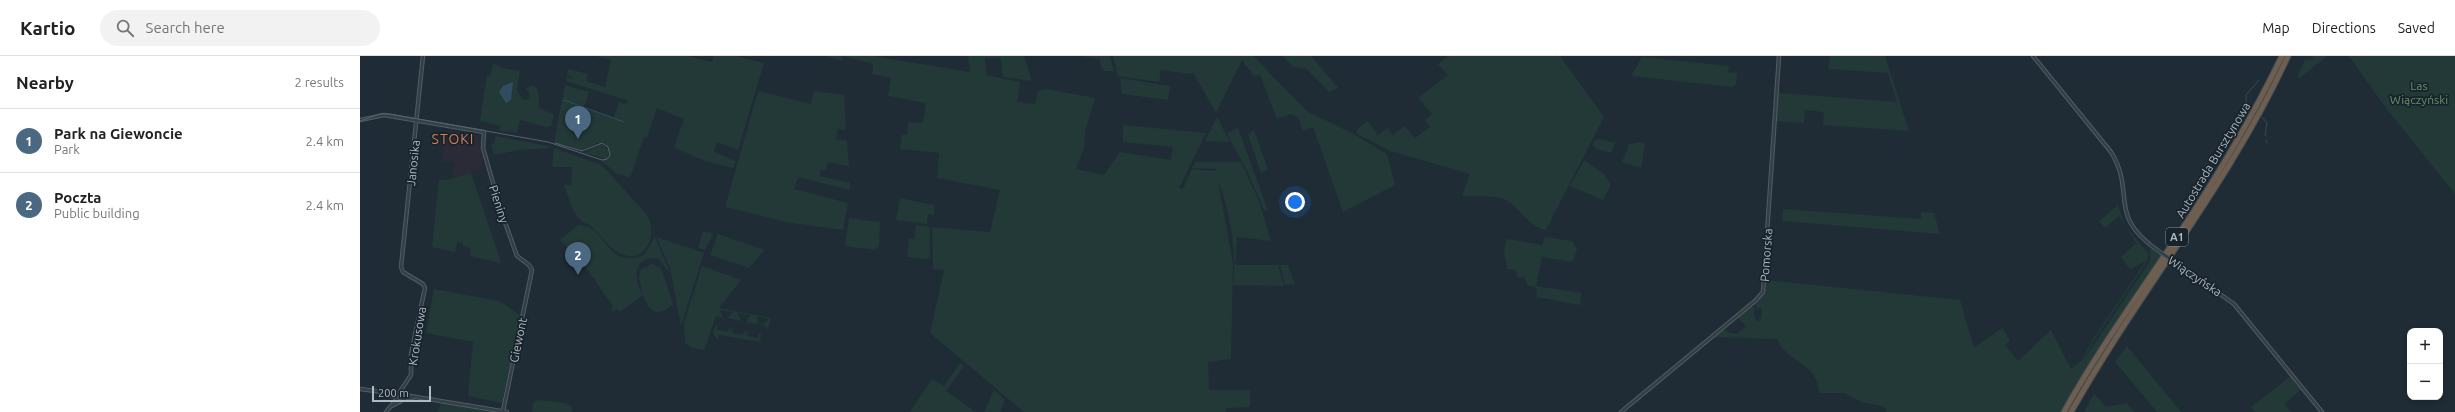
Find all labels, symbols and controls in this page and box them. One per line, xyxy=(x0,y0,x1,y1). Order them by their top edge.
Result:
search box xyxy=(100,10,380,46)
text: Kartio xyxy=(20,17,76,39)
icon: search xyxy=(114,17,136,39)
text: Search here xyxy=(146,19,225,36)
text: Map xyxy=(2262,20,2290,36)
text: Directions xyxy=(2312,20,2376,36)
text: Saved xyxy=(2398,20,2435,36)
text: Nearby xyxy=(16,73,74,92)
text: 2 results xyxy=(294,75,344,89)
park label: Las Wiączyński xyxy=(2390,79,2448,106)
street label: Autostrada Bursztynowa xyxy=(2173,100,2253,220)
pin: 1 xyxy=(565,106,591,139)
text: Park na Giewoncie xyxy=(54,125,183,142)
district label: STOKI xyxy=(432,131,474,147)
text: 1 xyxy=(25,134,33,148)
text: 2.4 km xyxy=(305,134,344,148)
street label: Janosika xyxy=(404,139,422,187)
text: Park xyxy=(54,142,80,156)
street label: Pieniny xyxy=(487,183,511,225)
text: Poczta xyxy=(54,189,101,206)
your location xyxy=(1285,192,1305,212)
text: 2 xyxy=(25,198,33,212)
text: 2.4 km xyxy=(305,198,344,212)
text: Public building xyxy=(54,206,140,220)
street label: Pomorska xyxy=(1758,228,1774,282)
road number: A1 xyxy=(2166,228,2188,246)
pin: 2 xyxy=(565,242,591,275)
street label: Wiączyńska xyxy=(2166,253,2224,299)
street label: Krokusowa xyxy=(406,306,428,366)
street label: Giewont xyxy=(507,316,529,364)
map controls xyxy=(2407,328,2443,400)
button: + xyxy=(2407,328,2443,364)
button: − xyxy=(2407,364,2443,400)
scale bar xyxy=(372,384,431,403)
text: 200 m xyxy=(378,387,409,399)

